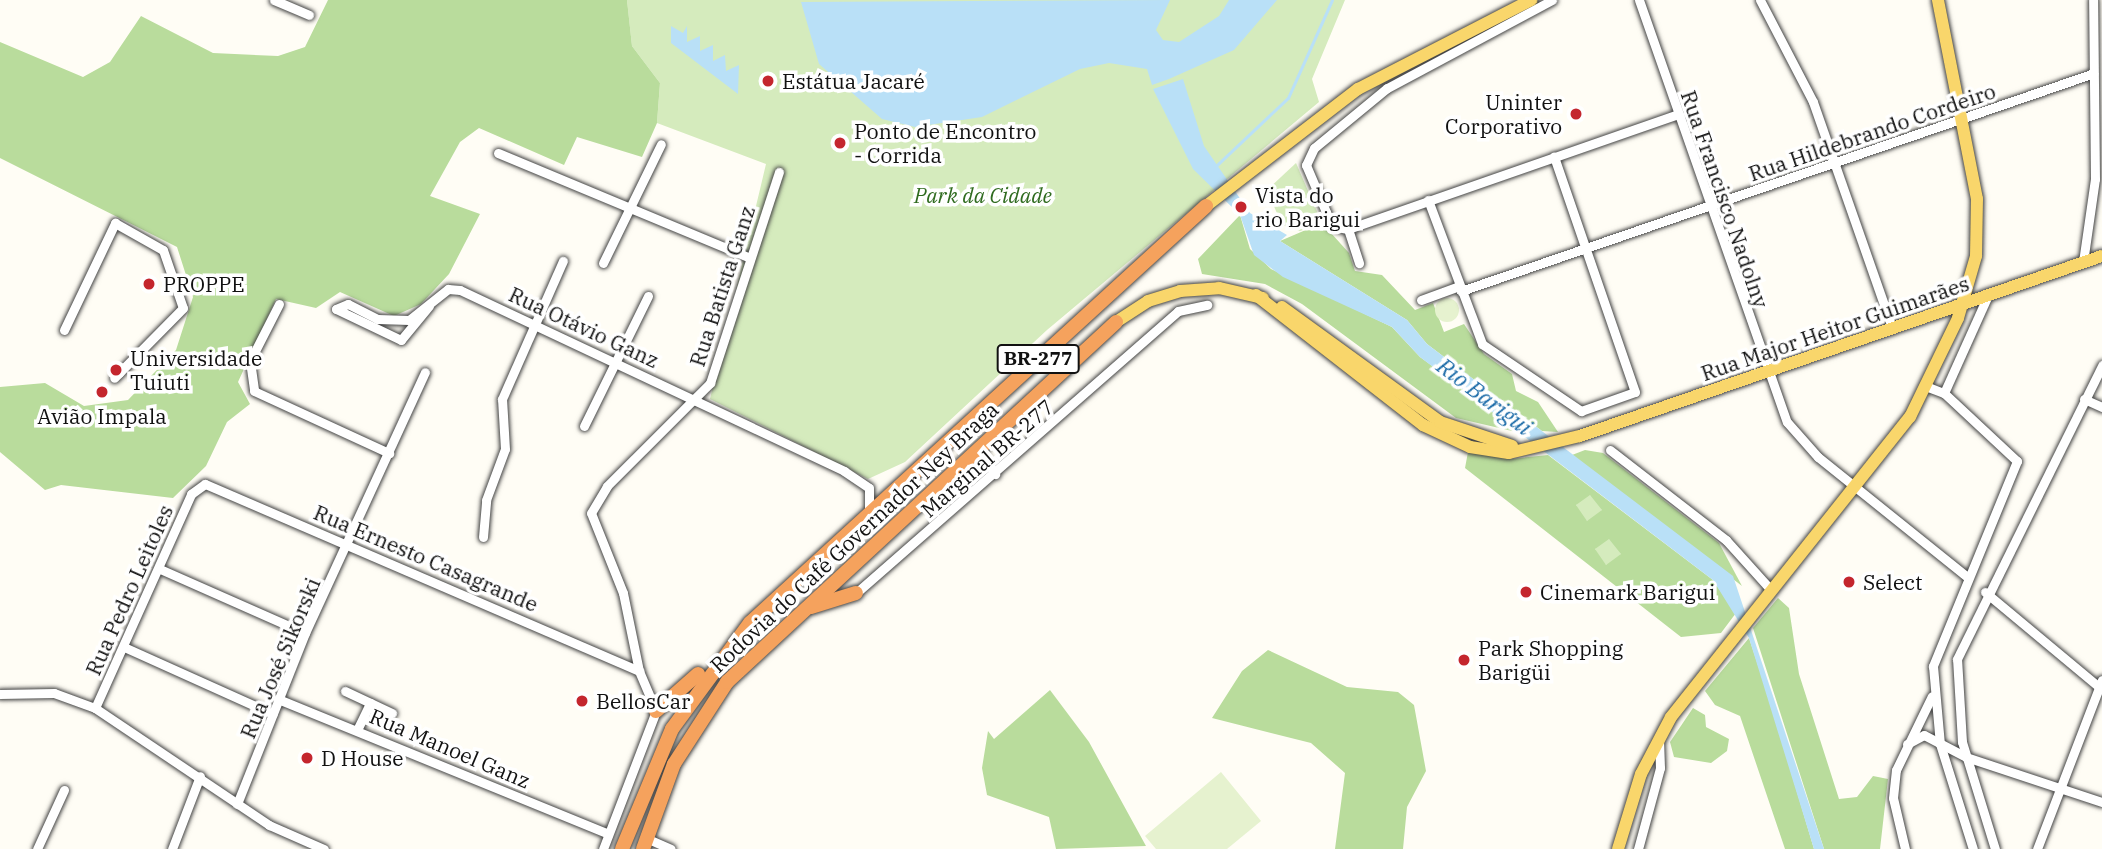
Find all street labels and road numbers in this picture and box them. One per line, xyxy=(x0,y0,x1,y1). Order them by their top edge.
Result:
street label: Rua Hildebrando Cordeiro xyxy=(1745,78,1999,186)
street label: Rua Francisco Nadolny xyxy=(1676,87,1774,311)
street label: Rua Batista Ganz xyxy=(684,202,760,370)
street label: Rua Major Heitor Guimarães xyxy=(1698,270,1972,386)
street label: Rua Otávio Ganz xyxy=(505,281,663,373)
road number: BR-277 xyxy=(996,344,1080,374)
street label: Marginal BR-277 xyxy=(916,394,1058,522)
street label: Rodovia do Café Governador Ney Braga xyxy=(705,397,1003,677)
street label: Rua Ernesto Casagrande xyxy=(310,499,542,617)
street label: Rua Pedro Leitoles xyxy=(80,501,178,679)
street label: Rua José Sikorski xyxy=(235,574,325,742)
street label: Rua Manoel Ganz xyxy=(366,703,534,793)

